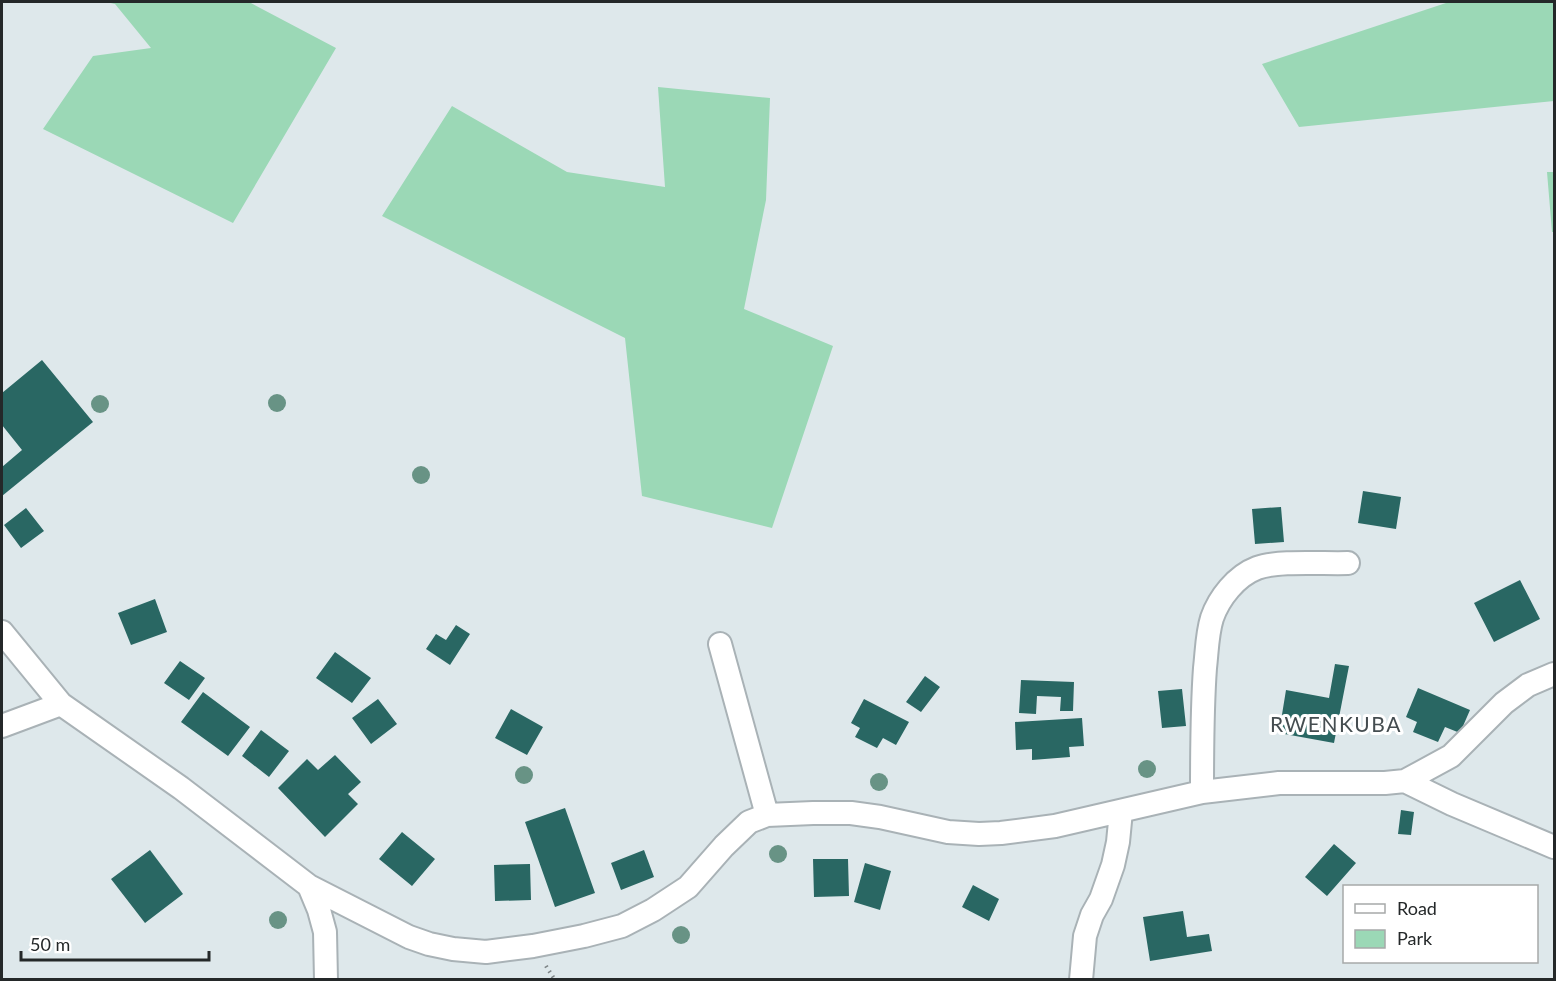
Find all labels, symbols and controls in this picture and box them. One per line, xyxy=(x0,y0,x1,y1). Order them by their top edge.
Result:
district label: RWENKUBA xyxy=(1270,711,1402,736)
legend xyxy=(1343,885,1538,963)
text: Road xyxy=(1397,897,1437,919)
scale bar xyxy=(21,924,208,962)
text: Park xyxy=(1397,927,1433,949)
text: 50 m xyxy=(30,933,70,955)

